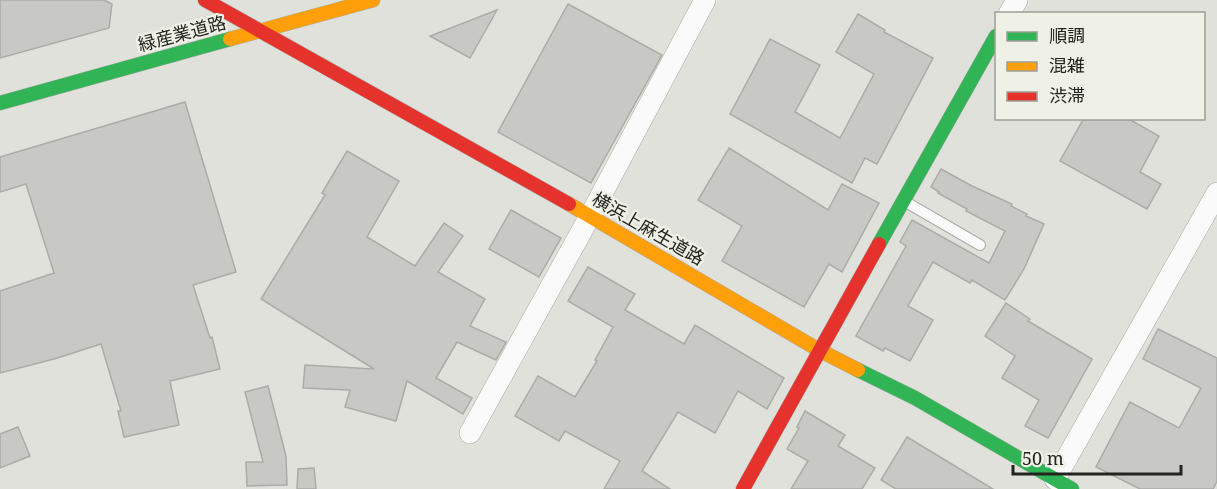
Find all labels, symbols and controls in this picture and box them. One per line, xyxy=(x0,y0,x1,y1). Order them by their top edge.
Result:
street label: 緑産業道路 xyxy=(135,10,228,56)
legend xyxy=(995,12,1205,120)
text: 順調 xyxy=(1049,23,1085,47)
text: 混雑 xyxy=(1049,53,1085,77)
text: 渋滞 xyxy=(1049,83,1085,107)
street label: 横浜上麻生道路 xyxy=(588,186,709,270)
scale bar xyxy=(1013,438,1181,476)
text: 50 m xyxy=(1022,446,1064,470)

